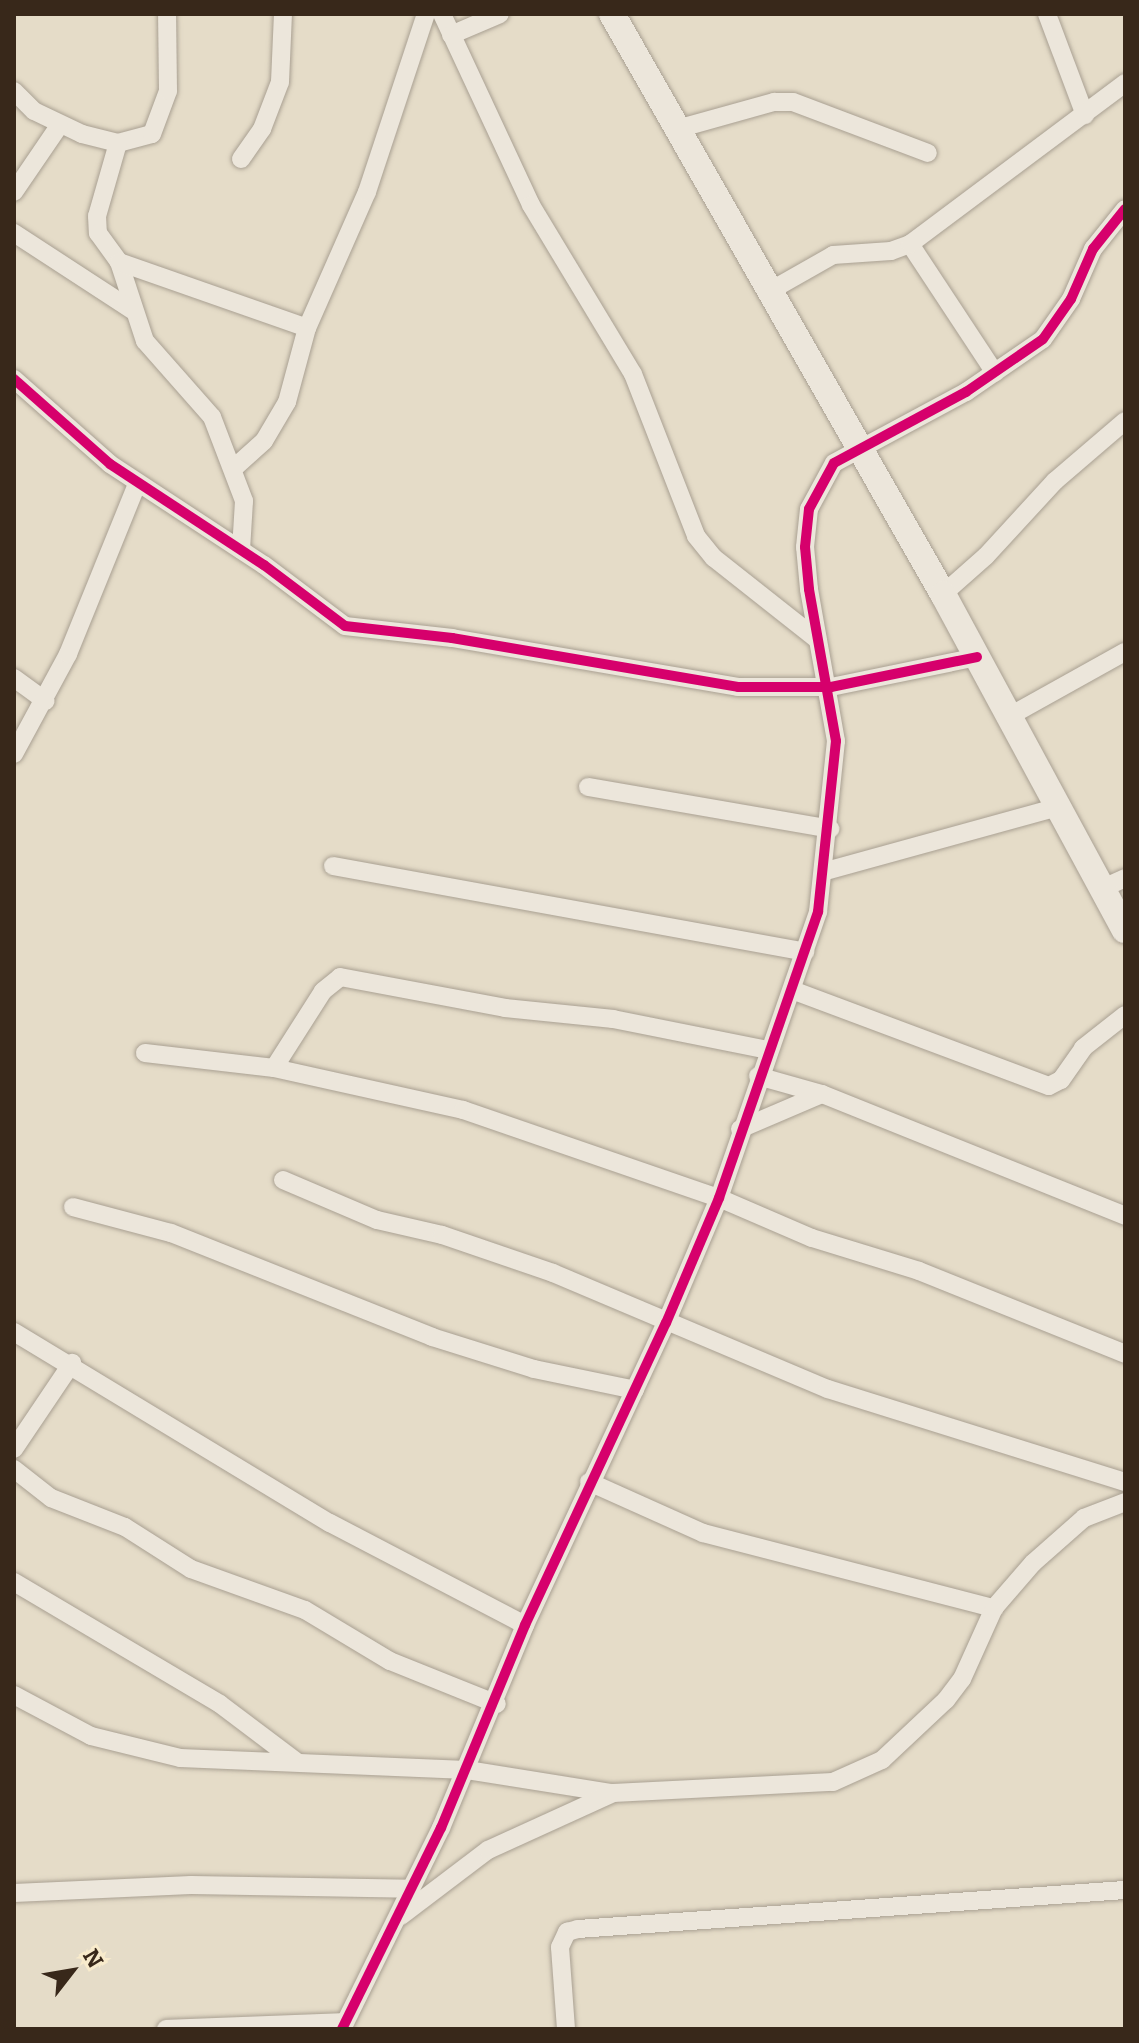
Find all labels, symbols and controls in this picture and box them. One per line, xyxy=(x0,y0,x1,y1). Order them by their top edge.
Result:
north arrow xyxy=(32,1931,112,2011)
text: N xyxy=(77,1944,109,1973)

